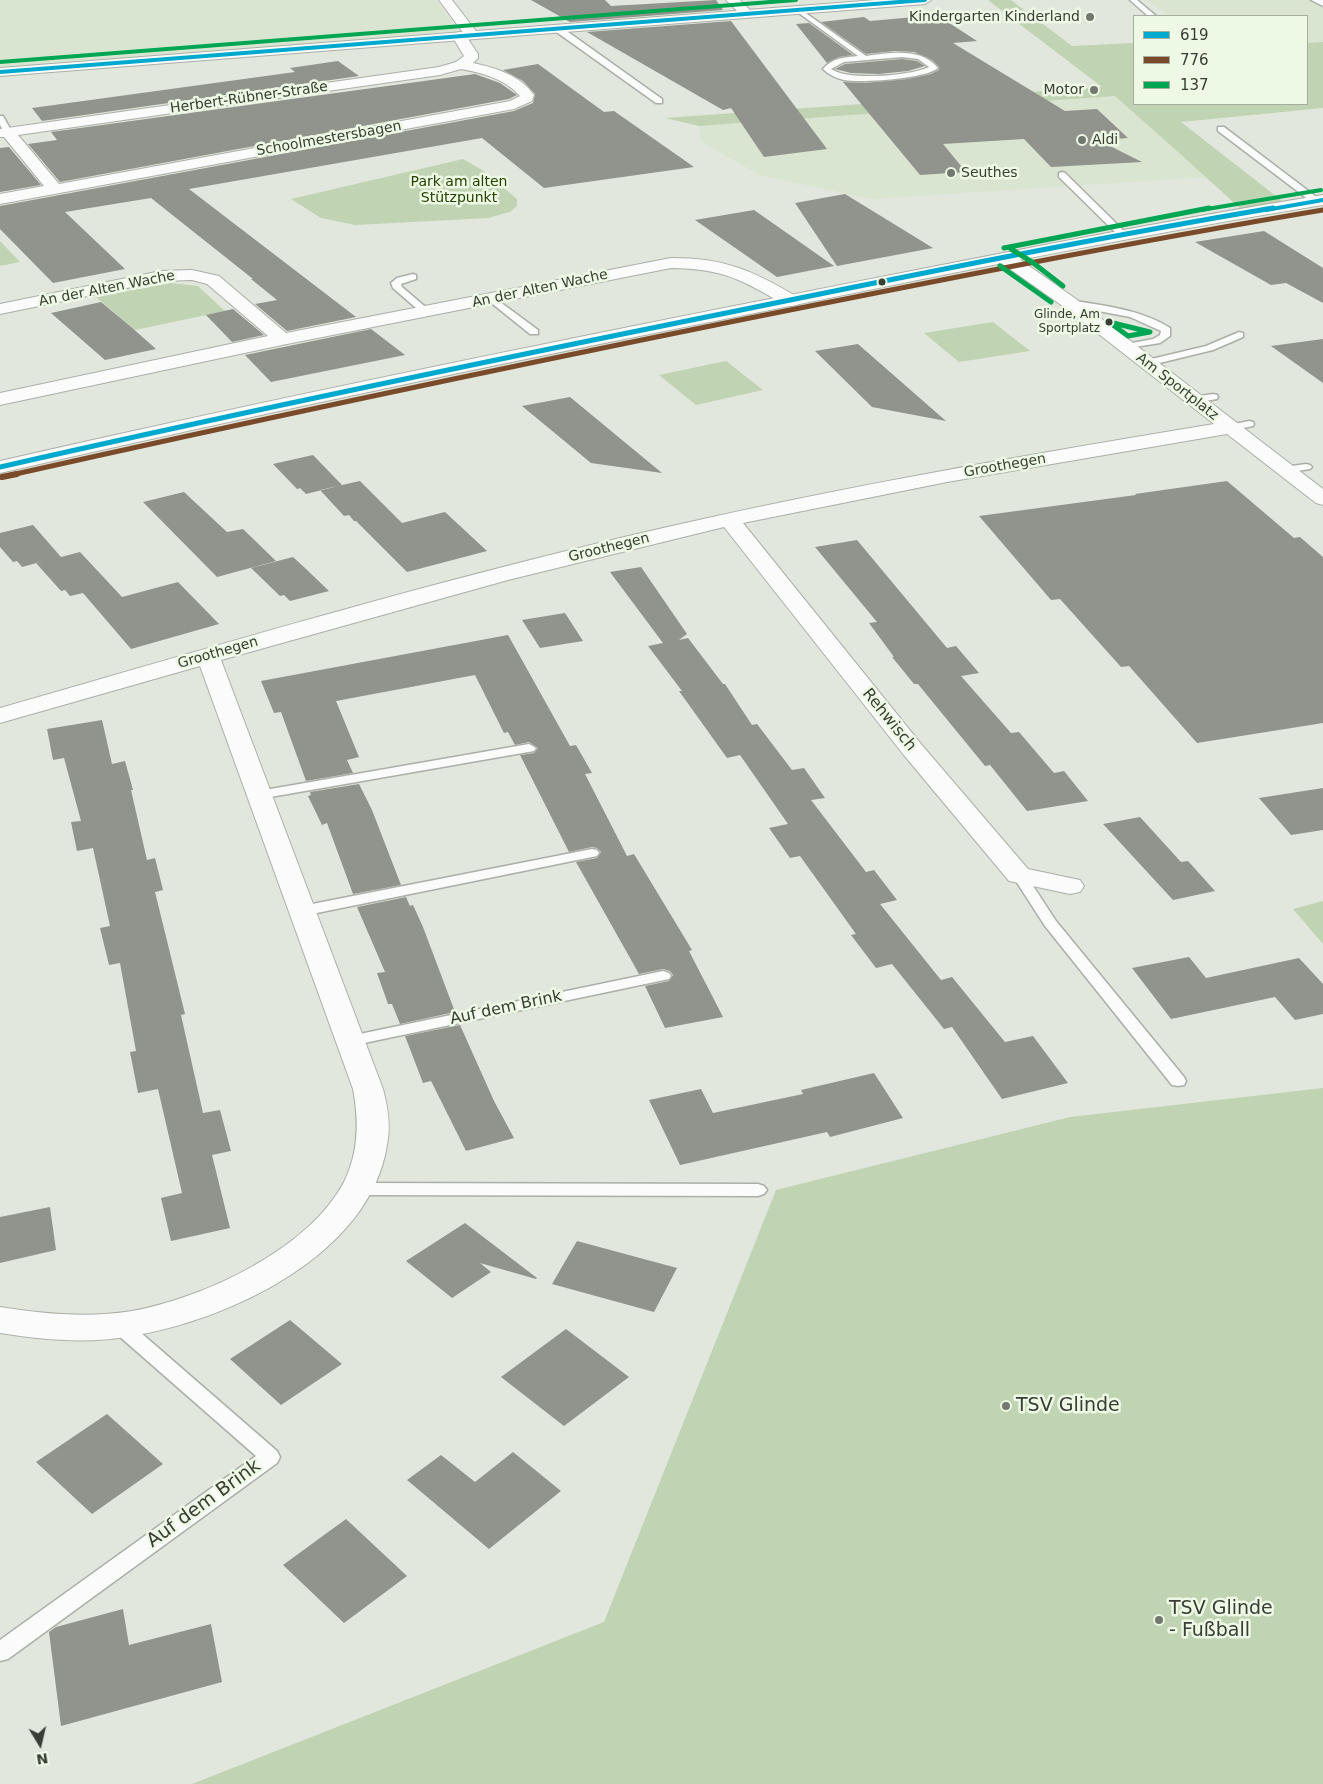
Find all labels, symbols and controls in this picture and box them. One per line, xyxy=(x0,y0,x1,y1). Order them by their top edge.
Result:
place label: Kindergarten Kinderland xyxy=(909,9,1080,25)
marker: Kindergarten Kinderland xyxy=(1084,11,1096,23)
legend xyxy=(1133,15,1308,105)
text: 619 xyxy=(1180,26,1209,44)
text: 776 xyxy=(1180,51,1209,69)
text: 137 xyxy=(1180,76,1209,94)
street label: Herbert-Rübner-Straße xyxy=(169,79,329,117)
place label: Motor xyxy=(1044,82,1084,98)
marker: Motor xyxy=(1088,84,1100,96)
street label: Schoolmestersbagen xyxy=(255,118,403,160)
place label: Aldi xyxy=(1092,132,1118,148)
marker: Aldi xyxy=(1076,134,1088,146)
place label: Seuthes xyxy=(961,165,1018,181)
marker: Seuthes xyxy=(945,167,957,179)
park label: Park am alten Stützpunkt xyxy=(411,174,507,206)
street label: An der Alten Wache xyxy=(471,266,609,312)
street label: An der Alten Wache xyxy=(38,268,176,310)
unlabelled marker xyxy=(877,277,887,287)
place label: Glinde, Am Sportplatz xyxy=(1034,308,1100,336)
marker: Glinde, Am Sportplatz xyxy=(1104,317,1114,327)
street label: Am Sportplatz xyxy=(1133,350,1221,424)
street label: Groothegen xyxy=(963,451,1047,481)
street label: Groothegen xyxy=(567,530,651,566)
street label: Groothegen xyxy=(176,634,260,672)
street label: Rehwisch xyxy=(858,685,920,755)
street label: Auf dem Brink xyxy=(448,987,564,1029)
place label: TSV Glinde xyxy=(1016,1395,1120,1417)
marker: TSV Glinde xyxy=(1000,1400,1012,1412)
street label: Auf dem Brink xyxy=(143,1455,265,1553)
place label: TSV Glinde - Fußball xyxy=(1169,1598,1273,1642)
marker: TSV Glinde - Fußball xyxy=(1153,1614,1165,1626)
north arrow xyxy=(15,1719,65,1769)
text: N xyxy=(35,1750,49,1768)

